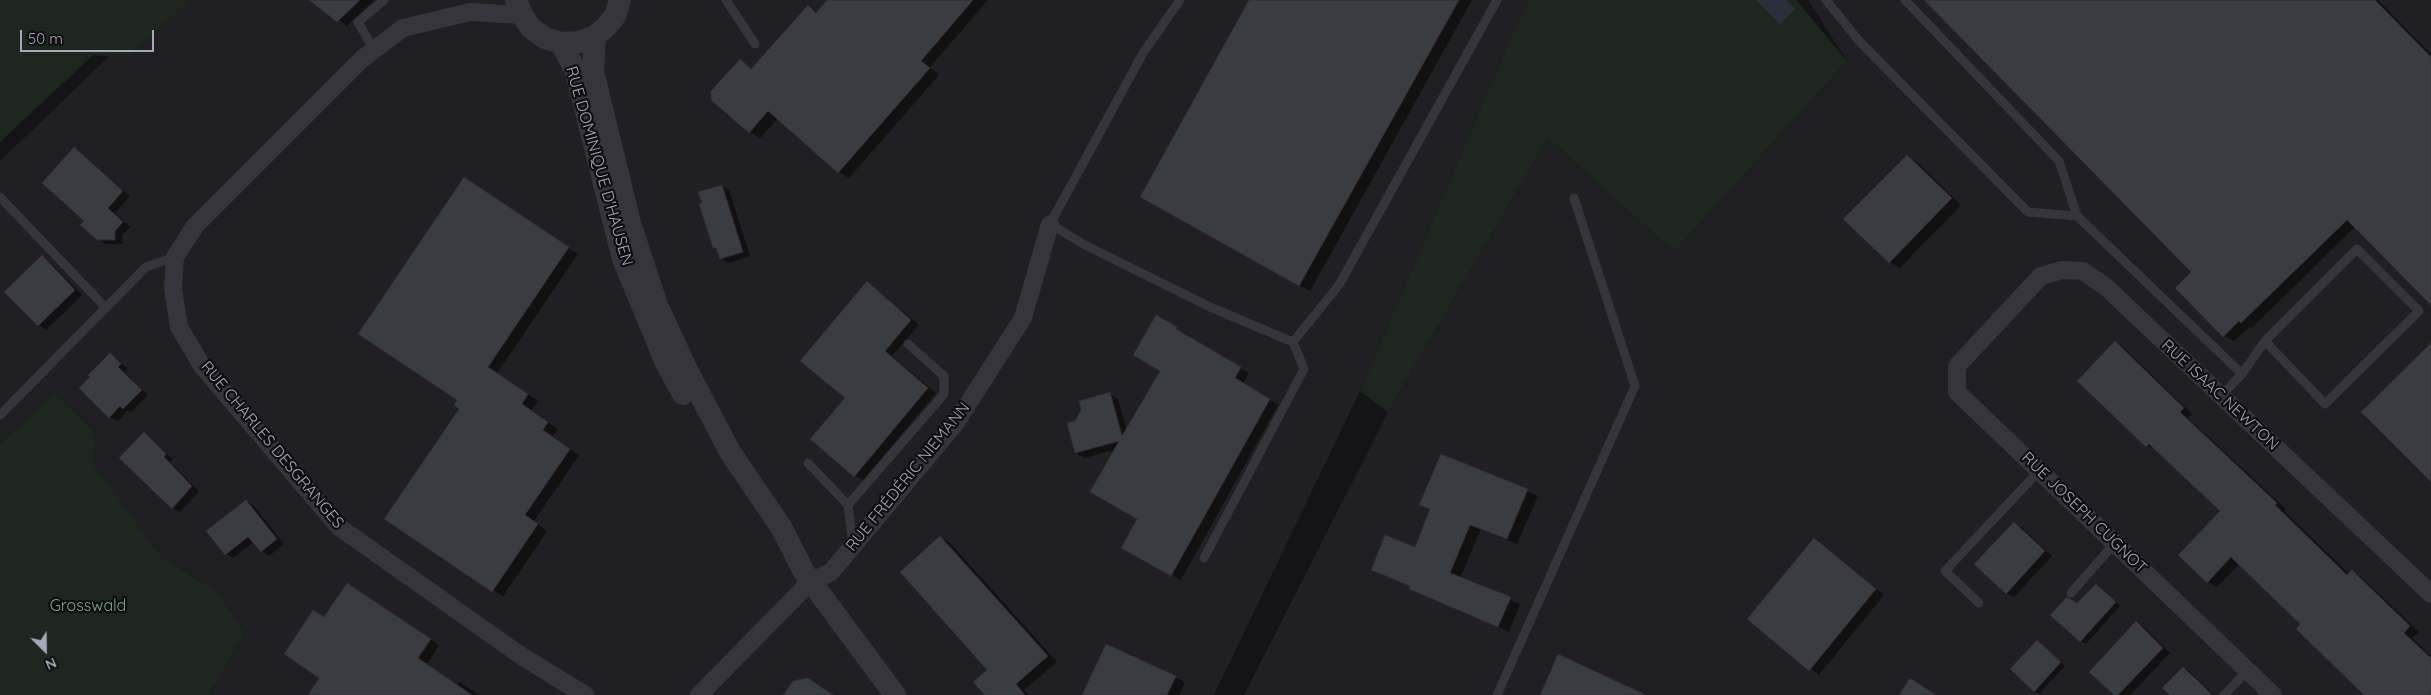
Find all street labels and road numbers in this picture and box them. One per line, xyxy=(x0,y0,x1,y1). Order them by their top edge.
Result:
street label: RUE DOMINIQUE D'HAUSEN xyxy=(561,64,637,268)
street label: RUE ISAAC NEWTON xyxy=(2157,336,2283,454)
street label: RUE CHARLES DESGRANGES xyxy=(196,358,348,532)
street label: RUE FRÉDÉRIC NIEMANN xyxy=(842,399,974,555)
street label: RUE JOSEPH CUGNOT xyxy=(2017,448,2151,578)

